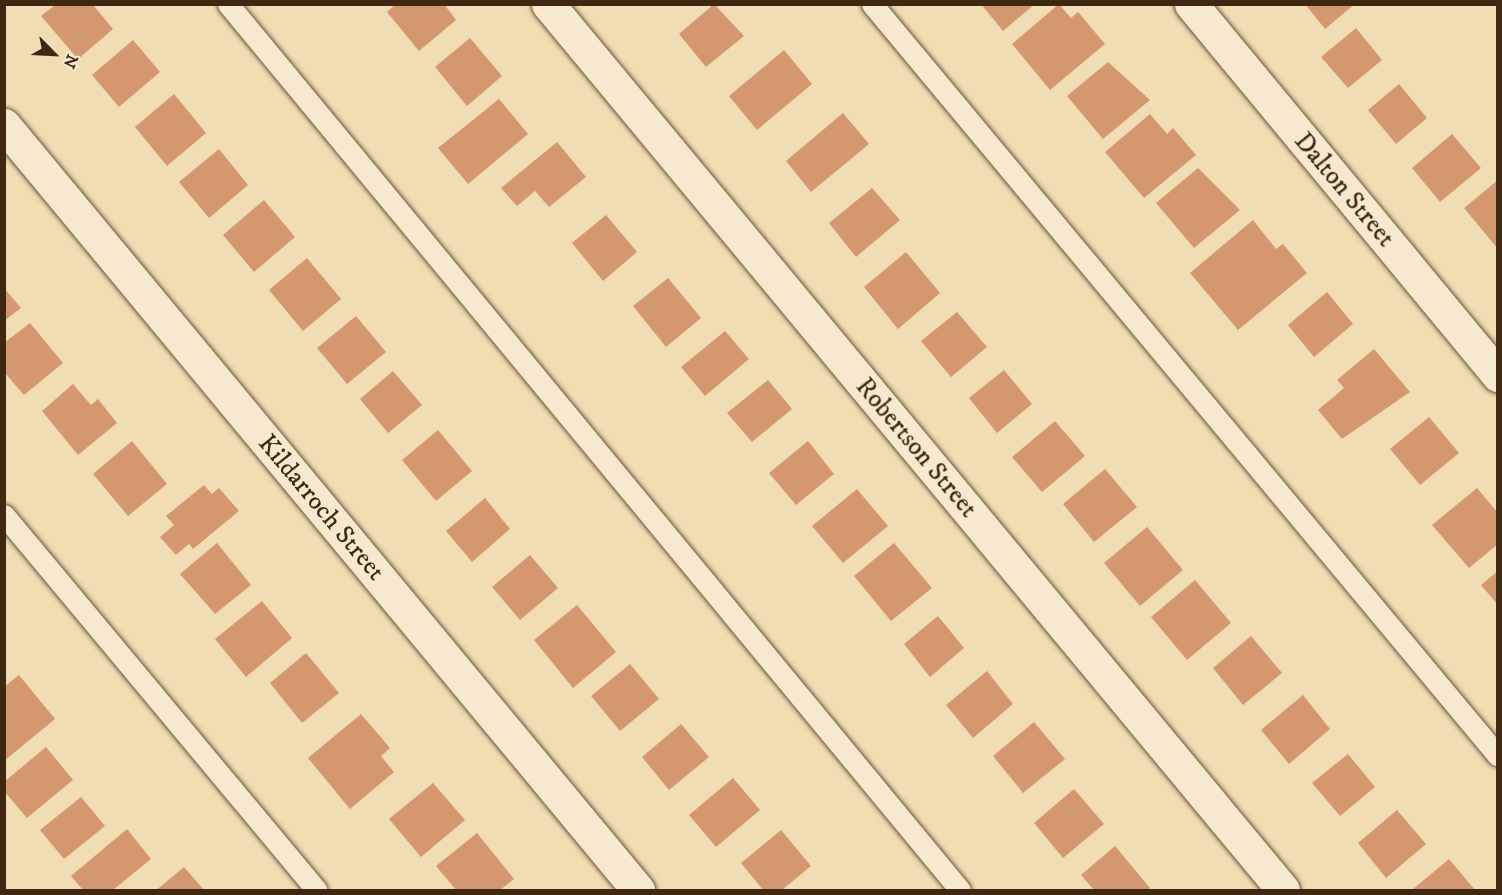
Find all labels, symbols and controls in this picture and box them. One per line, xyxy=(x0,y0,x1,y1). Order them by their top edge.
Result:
north arrow xyxy=(24,24,84,84)
text: N xyxy=(59,51,82,71)
street label: Dalton Street xyxy=(1287,126,1401,254)
street label: Robertson Street xyxy=(849,372,983,524)
street label: Kildarroch Street xyxy=(251,429,391,587)

